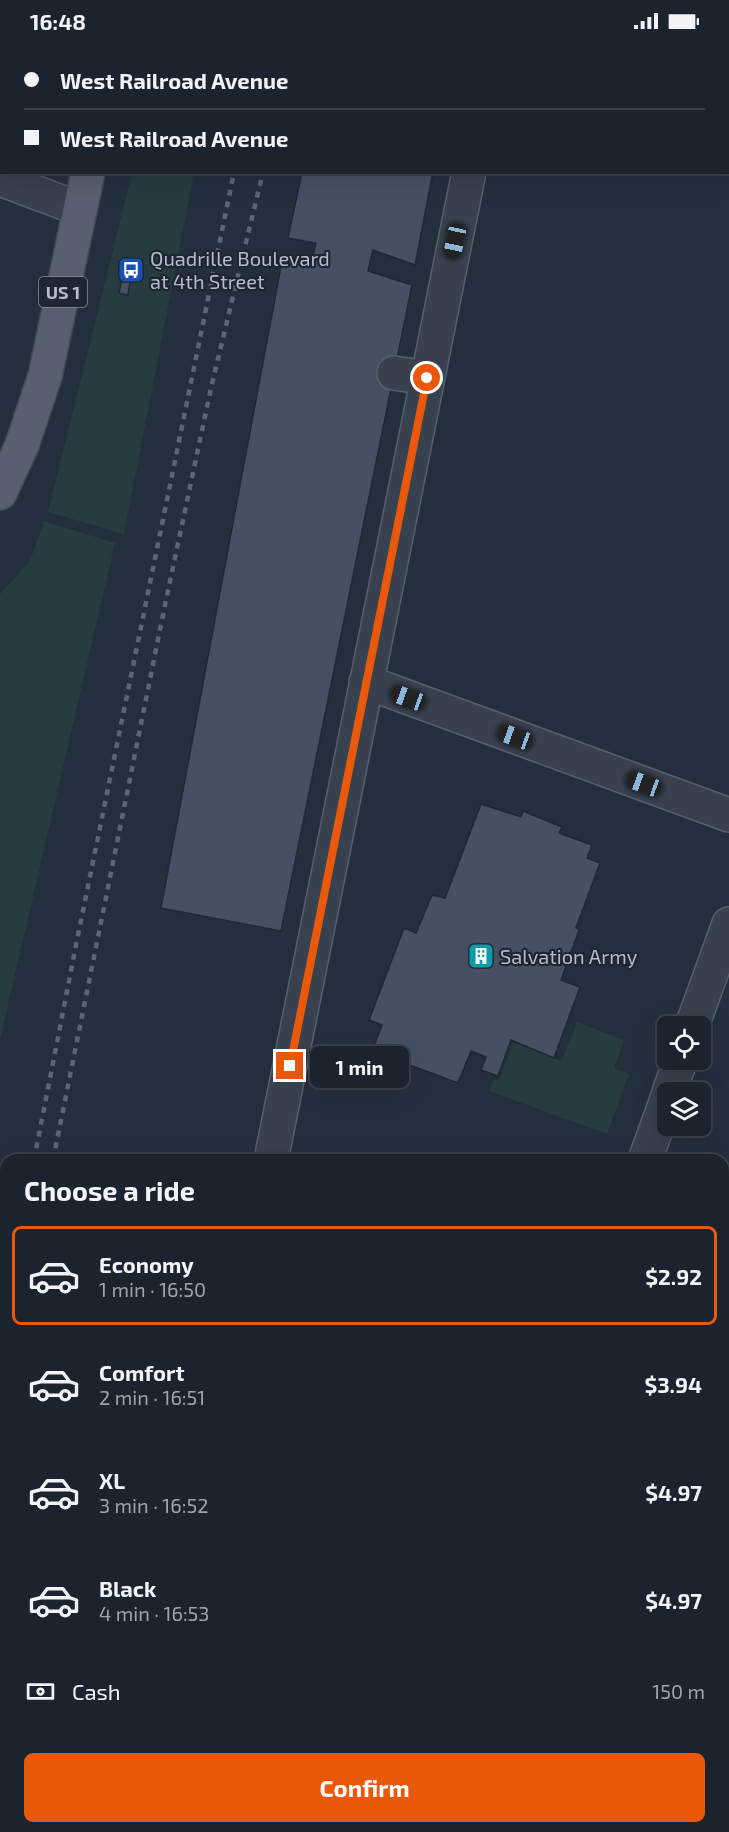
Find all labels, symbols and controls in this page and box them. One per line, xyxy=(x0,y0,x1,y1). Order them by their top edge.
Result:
text: 16:48 xyxy=(30,8,86,34)
text: West Railroad Avenue xyxy=(60,67,288,93)
text: West Railroad Avenue xyxy=(60,125,288,151)
car xyxy=(442,222,468,260)
place label: Quadrille Boulevard at 4th Street xyxy=(150,246,330,293)
bus stop icon: Quadrille Boulevard at 4th Street xyxy=(116,255,146,285)
road number: US 1 xyxy=(39,277,87,307)
route start xyxy=(413,364,440,391)
car xyxy=(388,683,428,713)
car xyxy=(495,722,535,752)
car xyxy=(624,769,664,799)
building icon: Salvation Army xyxy=(466,941,496,971)
place label: Salvation Army xyxy=(500,944,638,968)
map controls xyxy=(657,1016,711,1136)
button: locate xyxy=(657,1016,711,1070)
callout: 1 min xyxy=(311,1045,410,1087)
route end xyxy=(276,1052,303,1079)
text: 1 min xyxy=(335,1055,384,1079)
button: layers xyxy=(657,1082,711,1136)
text: Choose a ride xyxy=(24,1174,195,1206)
icon: car xyxy=(27,1249,81,1303)
text: Economy xyxy=(99,1251,194,1277)
text: $2.92 xyxy=(645,1263,702,1289)
text: 1 min · 16:50 xyxy=(99,1277,206,1301)
icon: car xyxy=(27,1357,81,1411)
text: Comfort xyxy=(99,1359,184,1385)
text: $3.94 xyxy=(644,1371,702,1397)
text: 2 min · 16:51 xyxy=(99,1385,205,1409)
icon: car xyxy=(27,1465,81,1519)
text: XL xyxy=(99,1467,125,1493)
text: $4.97 xyxy=(645,1479,702,1505)
text: 3 min · 16:52 xyxy=(99,1493,208,1517)
icon: car xyxy=(27,1573,81,1627)
text: Black xyxy=(99,1575,156,1601)
text: $4.97 xyxy=(645,1587,702,1613)
text: 4 min · 16:53 xyxy=(99,1601,209,1625)
icon: cash xyxy=(24,1675,57,1708)
text: Cash xyxy=(72,1678,121,1704)
text: 150 m xyxy=(652,1679,705,1703)
button: Confirm xyxy=(24,1753,705,1822)

